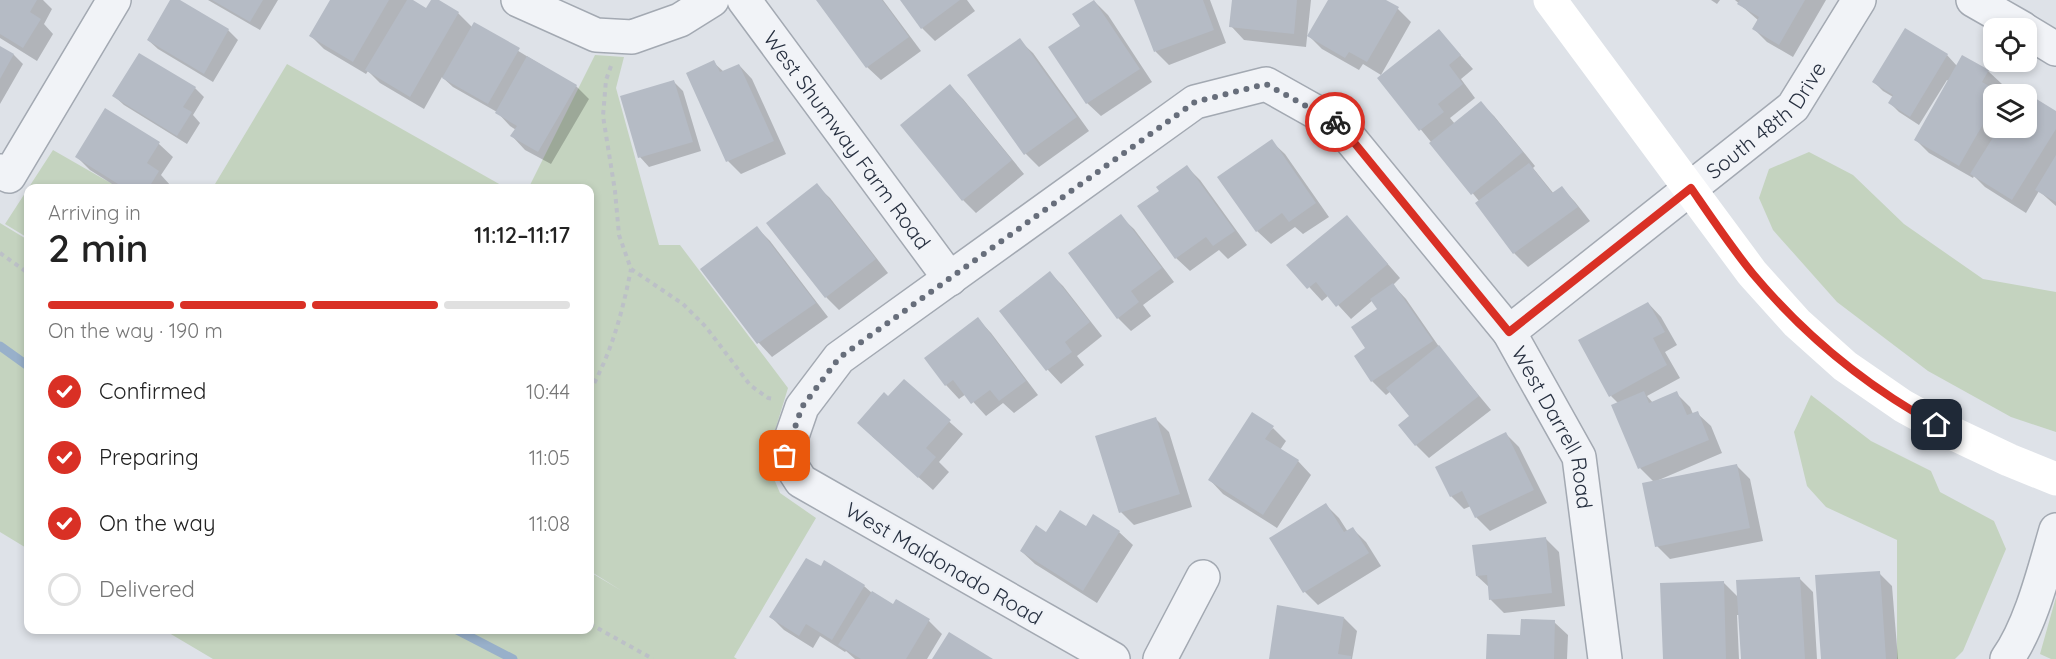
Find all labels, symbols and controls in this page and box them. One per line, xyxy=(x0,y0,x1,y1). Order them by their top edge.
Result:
map controls xyxy=(1983,18,2037,138)
button: locate xyxy=(1983,18,2037,72)
street label: West Shumway Farm Road xyxy=(758,26,937,254)
street label: South 48th Drive xyxy=(1700,57,1831,184)
button: layers xyxy=(1983,84,2037,138)
courier xyxy=(1305,92,1365,152)
icon: bike xyxy=(1319,106,1352,139)
text: Arriving in xyxy=(48,200,141,225)
text: 11:12–11:17 xyxy=(474,221,570,249)
text: 2 min xyxy=(48,223,149,272)
text: On the way · 190 m xyxy=(48,318,223,343)
street label: West Darrell Road xyxy=(1506,341,1599,510)
icon: check xyxy=(48,375,81,408)
text: Confirmed xyxy=(99,377,206,405)
text: 10:44 xyxy=(526,379,570,404)
pin xyxy=(1911,399,1962,450)
icon: home xyxy=(1920,408,1953,441)
pin xyxy=(759,430,810,481)
icon: bag xyxy=(768,439,801,472)
icon: check xyxy=(48,441,81,474)
text: Preparing xyxy=(99,443,199,471)
text: 11:05 xyxy=(529,445,570,470)
street label: West Maldonado Road xyxy=(841,496,1047,630)
icon: check xyxy=(48,507,81,540)
text: On the way xyxy=(99,509,215,537)
text: 11:08 xyxy=(529,511,570,536)
text: Delivered xyxy=(99,575,195,603)

